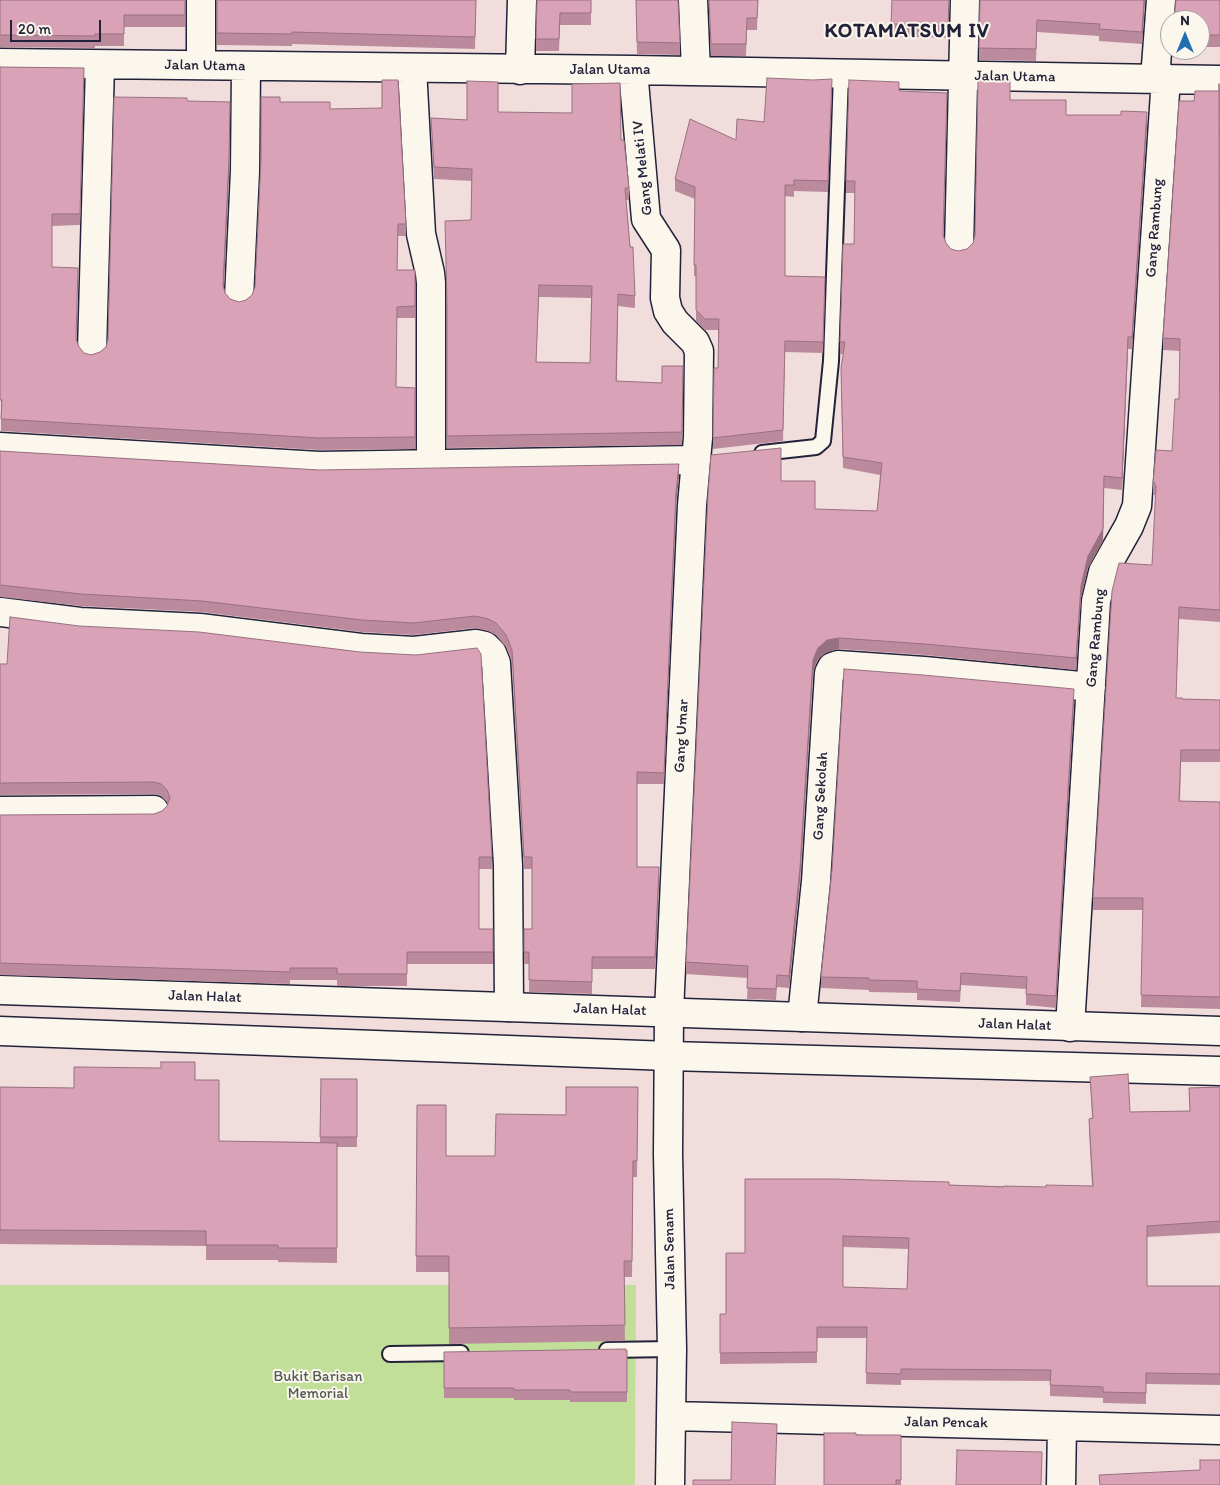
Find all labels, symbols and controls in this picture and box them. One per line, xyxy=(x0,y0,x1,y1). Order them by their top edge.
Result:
scale bar xyxy=(12,10,104,42)
north arrow xyxy=(1160,10,1210,60)
text: N xyxy=(1180,12,1190,29)
text: 20 m xyxy=(18,20,51,38)
district label: KOTAMATSUM IV xyxy=(822,20,992,44)
street label: Jalan Utama xyxy=(165,56,245,76)
street label: Jalan Utama xyxy=(570,61,650,79)
street label: Jalan Utama xyxy=(975,67,1055,87)
street label: Gang Melati IV xyxy=(629,120,657,216)
street label: Gang Rambung xyxy=(1143,178,1167,278)
street label: Gang Rambung xyxy=(1083,588,1109,688)
street label: Gang Umar xyxy=(671,699,693,773)
street label: Gang Sekolah xyxy=(810,751,832,841)
street label: Jalan Halat xyxy=(168,987,242,1007)
street label: Jalan Halat xyxy=(573,1000,647,1020)
street label: Jalan Halat xyxy=(978,1015,1052,1035)
street label: Jalan Senam xyxy=(660,1208,680,1290)
park label: Bukit Barisan Memorial xyxy=(274,1368,362,1403)
street label: Jalan Pencak xyxy=(904,1413,988,1433)

